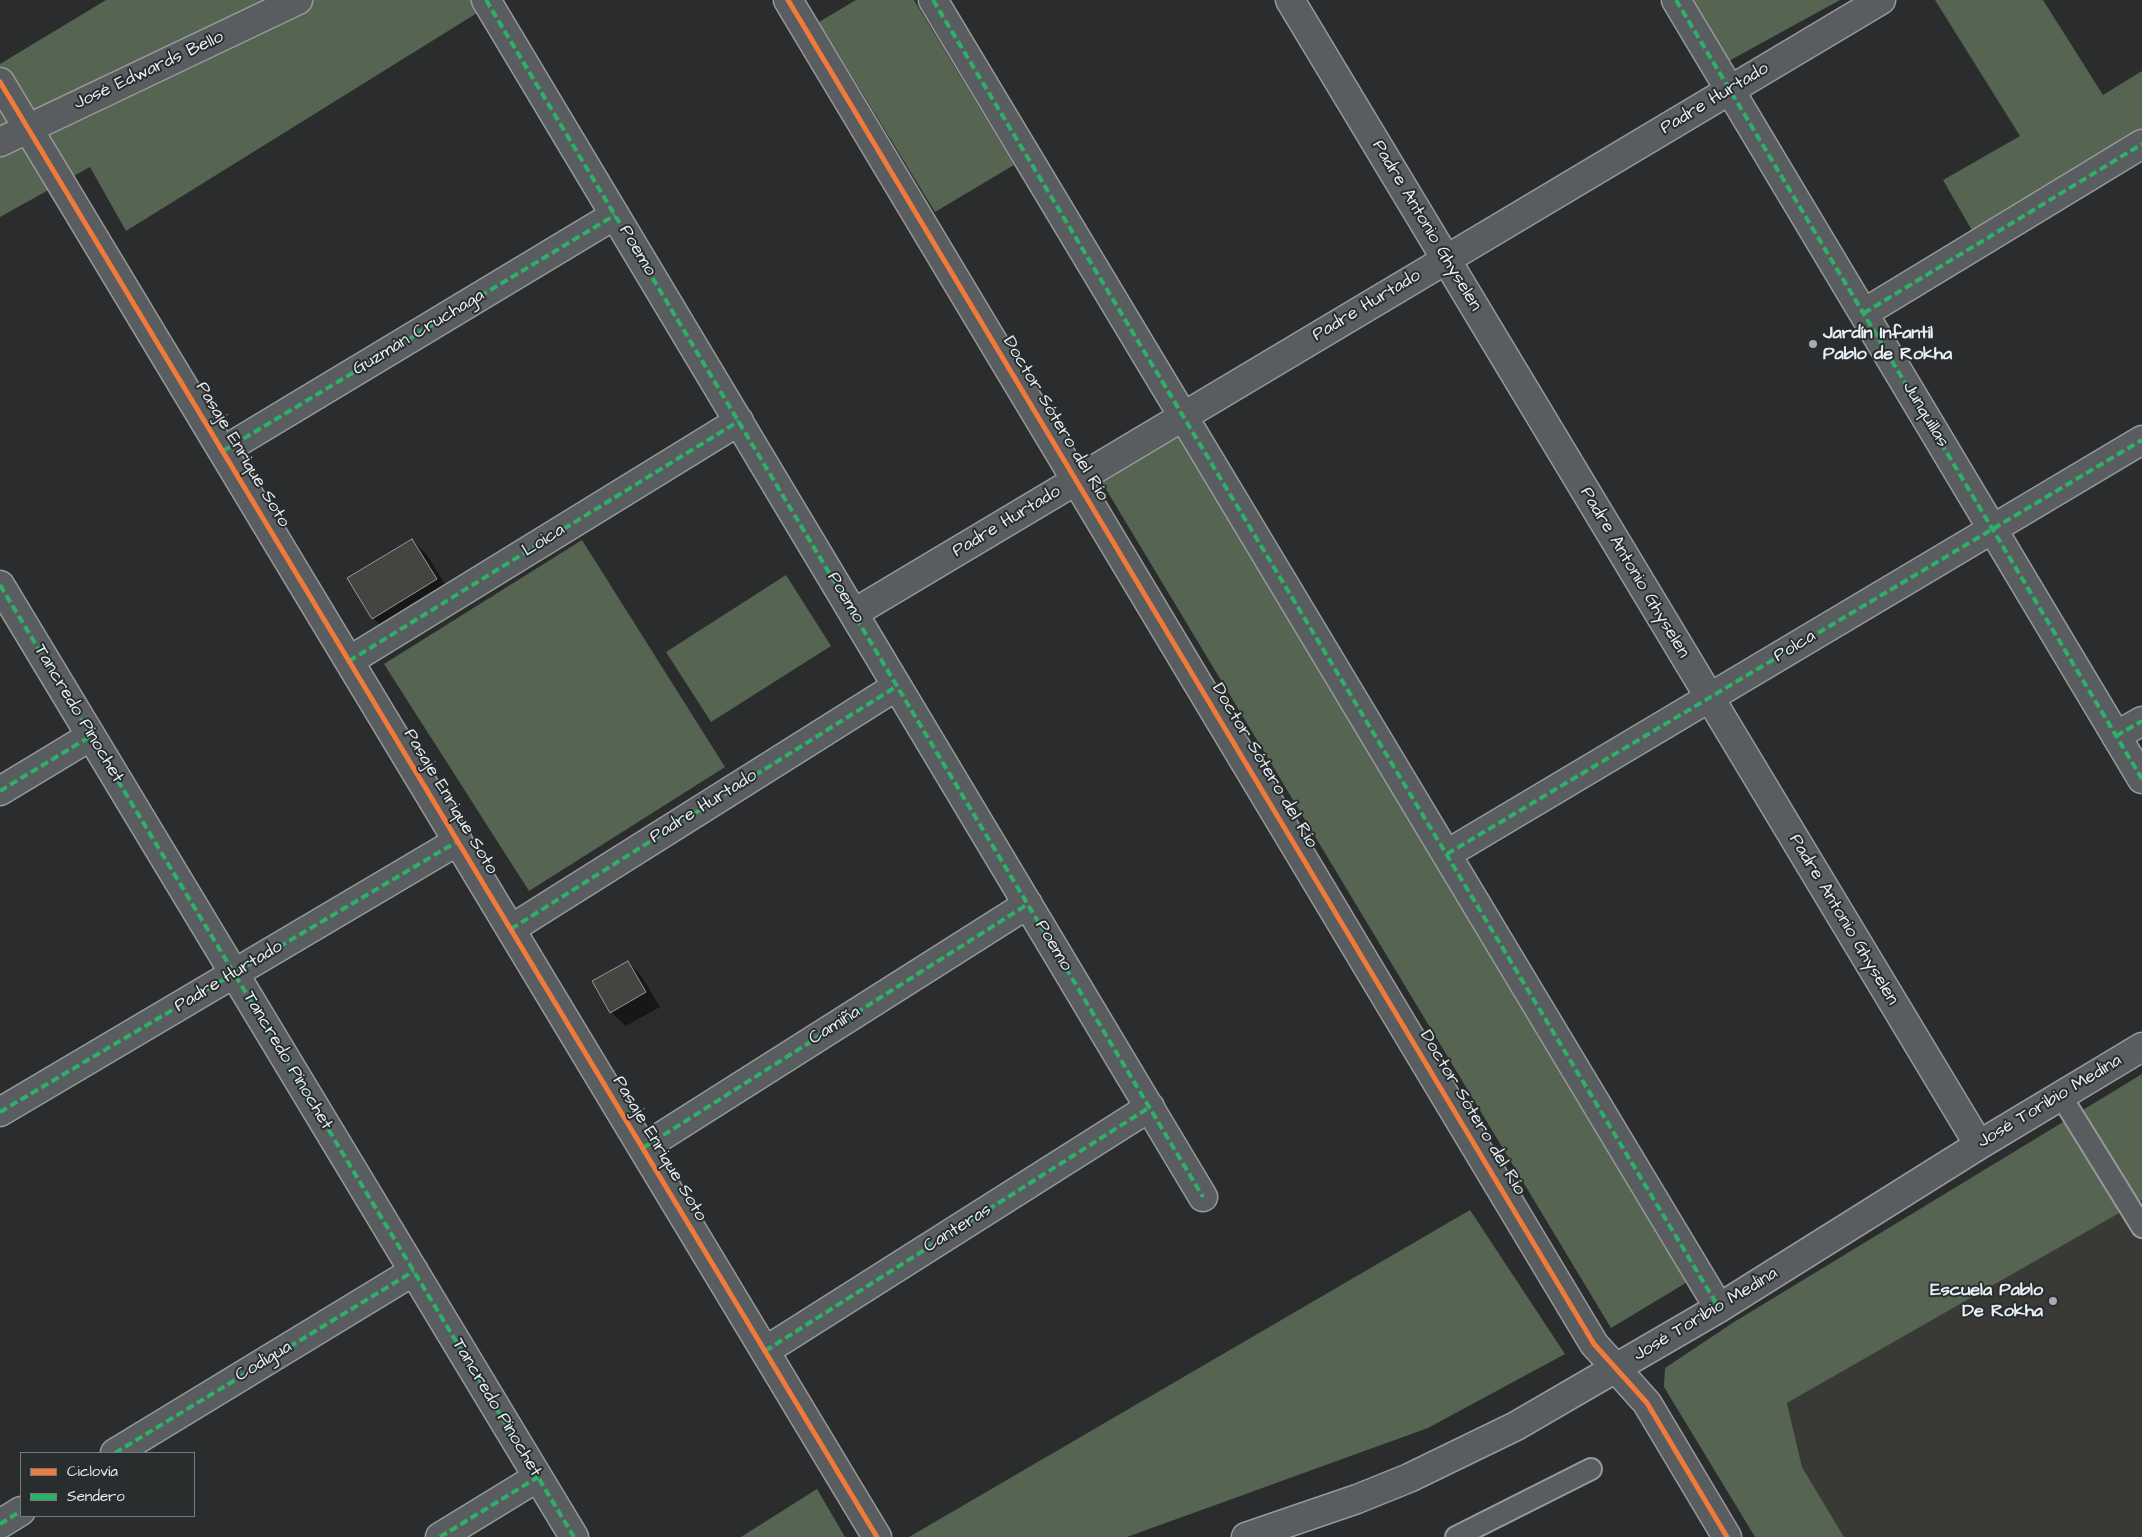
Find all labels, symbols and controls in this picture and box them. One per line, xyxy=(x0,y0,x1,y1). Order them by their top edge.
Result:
street label: José Edwards Bello xyxy=(71,27,227,115)
street label: Padre Hurtado xyxy=(1657,58,1773,140)
street label: Padre Antonio Ghyselen xyxy=(1366,137,1486,315)
street label: Poemo xyxy=(613,222,661,280)
street label: Padre Hurtado xyxy=(1309,265,1425,347)
street label: Guzmán Cruchaga xyxy=(349,285,489,381)
place label: Jardín Infantil Pablo de Rokha xyxy=(1823,323,1952,366)
street label: Doctor Sótero del Río xyxy=(997,333,1113,505)
marker: Jardín Infantil Pablo de Rokha xyxy=(1807,338,1819,350)
street label: Pasaje Enrique Soto xyxy=(190,378,294,532)
street label: Junquillas xyxy=(1897,378,1953,452)
street label: Padre Hurtado xyxy=(949,481,1065,563)
street label: Padre Antonio Ghyselen xyxy=(1574,484,1694,662)
street label: Loica xyxy=(519,520,569,562)
street label: Poemo xyxy=(821,569,869,627)
street label: Polca xyxy=(1770,626,1820,668)
street label: Tancredo Pinochet xyxy=(28,641,128,787)
street label: Doctor Sótero del Río xyxy=(1206,680,1322,852)
street label: Pasaje Enrique Soto xyxy=(398,725,502,879)
street label: Padre Hurtado xyxy=(646,765,762,849)
street label: Padre Antonio Ghyselen xyxy=(1783,831,1903,1009)
street label: Poemo xyxy=(1029,917,1077,975)
street label: Padre Hurtado xyxy=(171,936,287,1018)
street label: Tancredo Pinochet xyxy=(237,988,337,1134)
street label: Camiña xyxy=(805,1002,865,1050)
street label: Doctor Sótero del Río xyxy=(1414,1027,1530,1199)
street label: José Toribio Medina xyxy=(1974,1050,2126,1154)
street label: Pasaje Enrique Soto xyxy=(607,1072,711,1226)
street label: Canteras xyxy=(920,1200,996,1258)
street label: José Toribio Medina xyxy=(1630,1263,1782,1367)
place label: Escuela Pablo De Rokha xyxy=(1930,1280,2043,1322)
marker: Escuela Pablo De Rokha xyxy=(2047,1295,2059,1307)
street label: Tancredo Pinochet xyxy=(446,1335,546,1481)
street label: Codigua xyxy=(232,1337,296,1387)
legend xyxy=(20,1452,195,1517)
text: Ciclovía xyxy=(67,1461,118,1482)
text: Sendero xyxy=(67,1486,125,1507)

